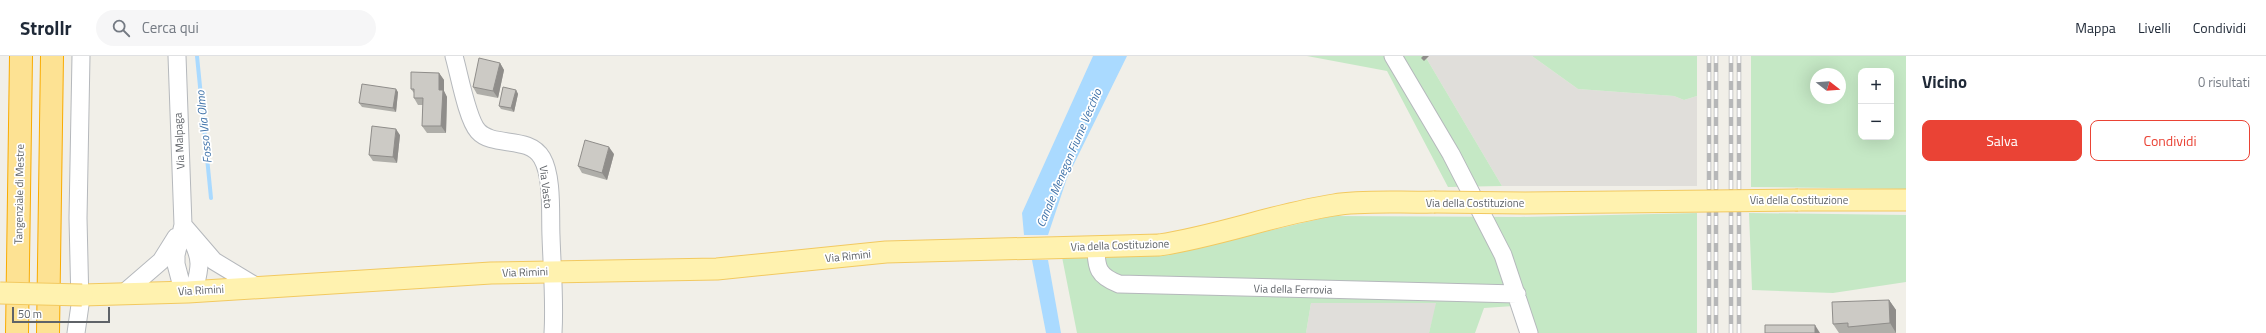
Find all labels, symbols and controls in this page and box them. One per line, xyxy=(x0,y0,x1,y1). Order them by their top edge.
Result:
search box xyxy=(96,10,376,46)
text: Strollr xyxy=(20,13,72,42)
text: Cerca qui xyxy=(142,16,199,39)
icon: search xyxy=(110,17,132,39)
text: Mappa xyxy=(2075,17,2116,38)
text: Livelli xyxy=(2138,17,2171,38)
text: Condividi xyxy=(2193,17,2246,38)
north arrow xyxy=(1810,68,1846,104)
map controls xyxy=(1858,68,1894,140)
button: + xyxy=(1858,68,1894,104)
text: Vicino xyxy=(1922,69,1967,95)
text: 0 risultati xyxy=(2198,72,2250,92)
water label: Canale Menegon Fiume Vecchio xyxy=(1031,85,1107,230)
water label: Fosso Via Olmo xyxy=(190,88,217,165)
button: − xyxy=(1858,104,1894,140)
street label: Via Malpaga xyxy=(170,112,188,170)
button: Salva xyxy=(1922,120,2082,161)
button: Condividi xyxy=(2090,120,2250,161)
street label: Tangenziale di Mestre xyxy=(10,143,28,244)
street label: Via Vasto xyxy=(535,165,557,210)
street label: Via della Costituzione xyxy=(1750,192,1849,208)
street label: Via della Costituzione xyxy=(1426,195,1525,211)
street label: Via della Costituzione xyxy=(1070,235,1170,255)
street label: Via Rimini xyxy=(824,246,872,266)
street label: Via Rimini xyxy=(502,263,548,281)
street label: Via della Ferrovia xyxy=(1254,280,1333,298)
street label: Via Rimini xyxy=(178,281,224,299)
scale bar xyxy=(12,305,110,324)
text: 50 m xyxy=(18,306,42,322)

